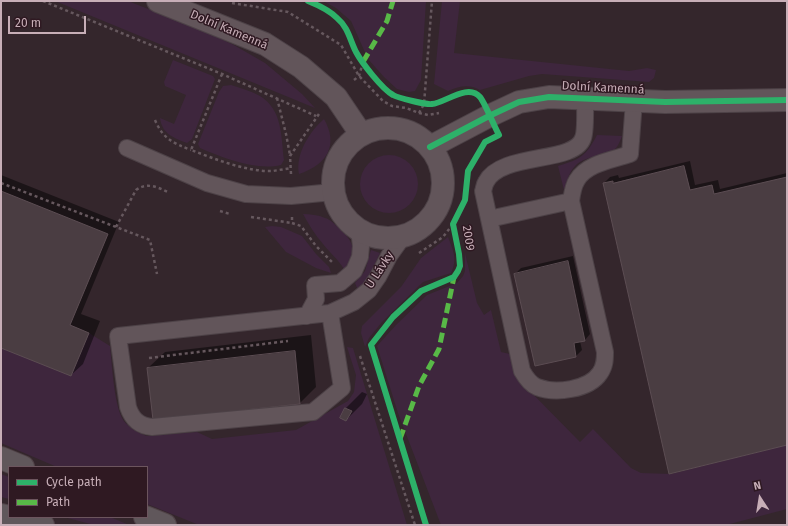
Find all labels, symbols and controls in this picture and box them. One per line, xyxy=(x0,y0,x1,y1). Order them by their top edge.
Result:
street label: Dolní Kamenná xyxy=(188,7,270,53)
scale bar xyxy=(10,8,88,34)
text: 20 m xyxy=(15,16,41,30)
street label: Dolní Kamenná xyxy=(561,79,645,97)
street label: 2009 xyxy=(459,224,477,252)
street label: U Lávky xyxy=(363,249,397,291)
legend xyxy=(8,466,148,518)
text: Cycle path xyxy=(46,475,102,489)
north arrow xyxy=(740,478,780,518)
text: N xyxy=(752,479,762,493)
text: Path xyxy=(46,495,70,509)

